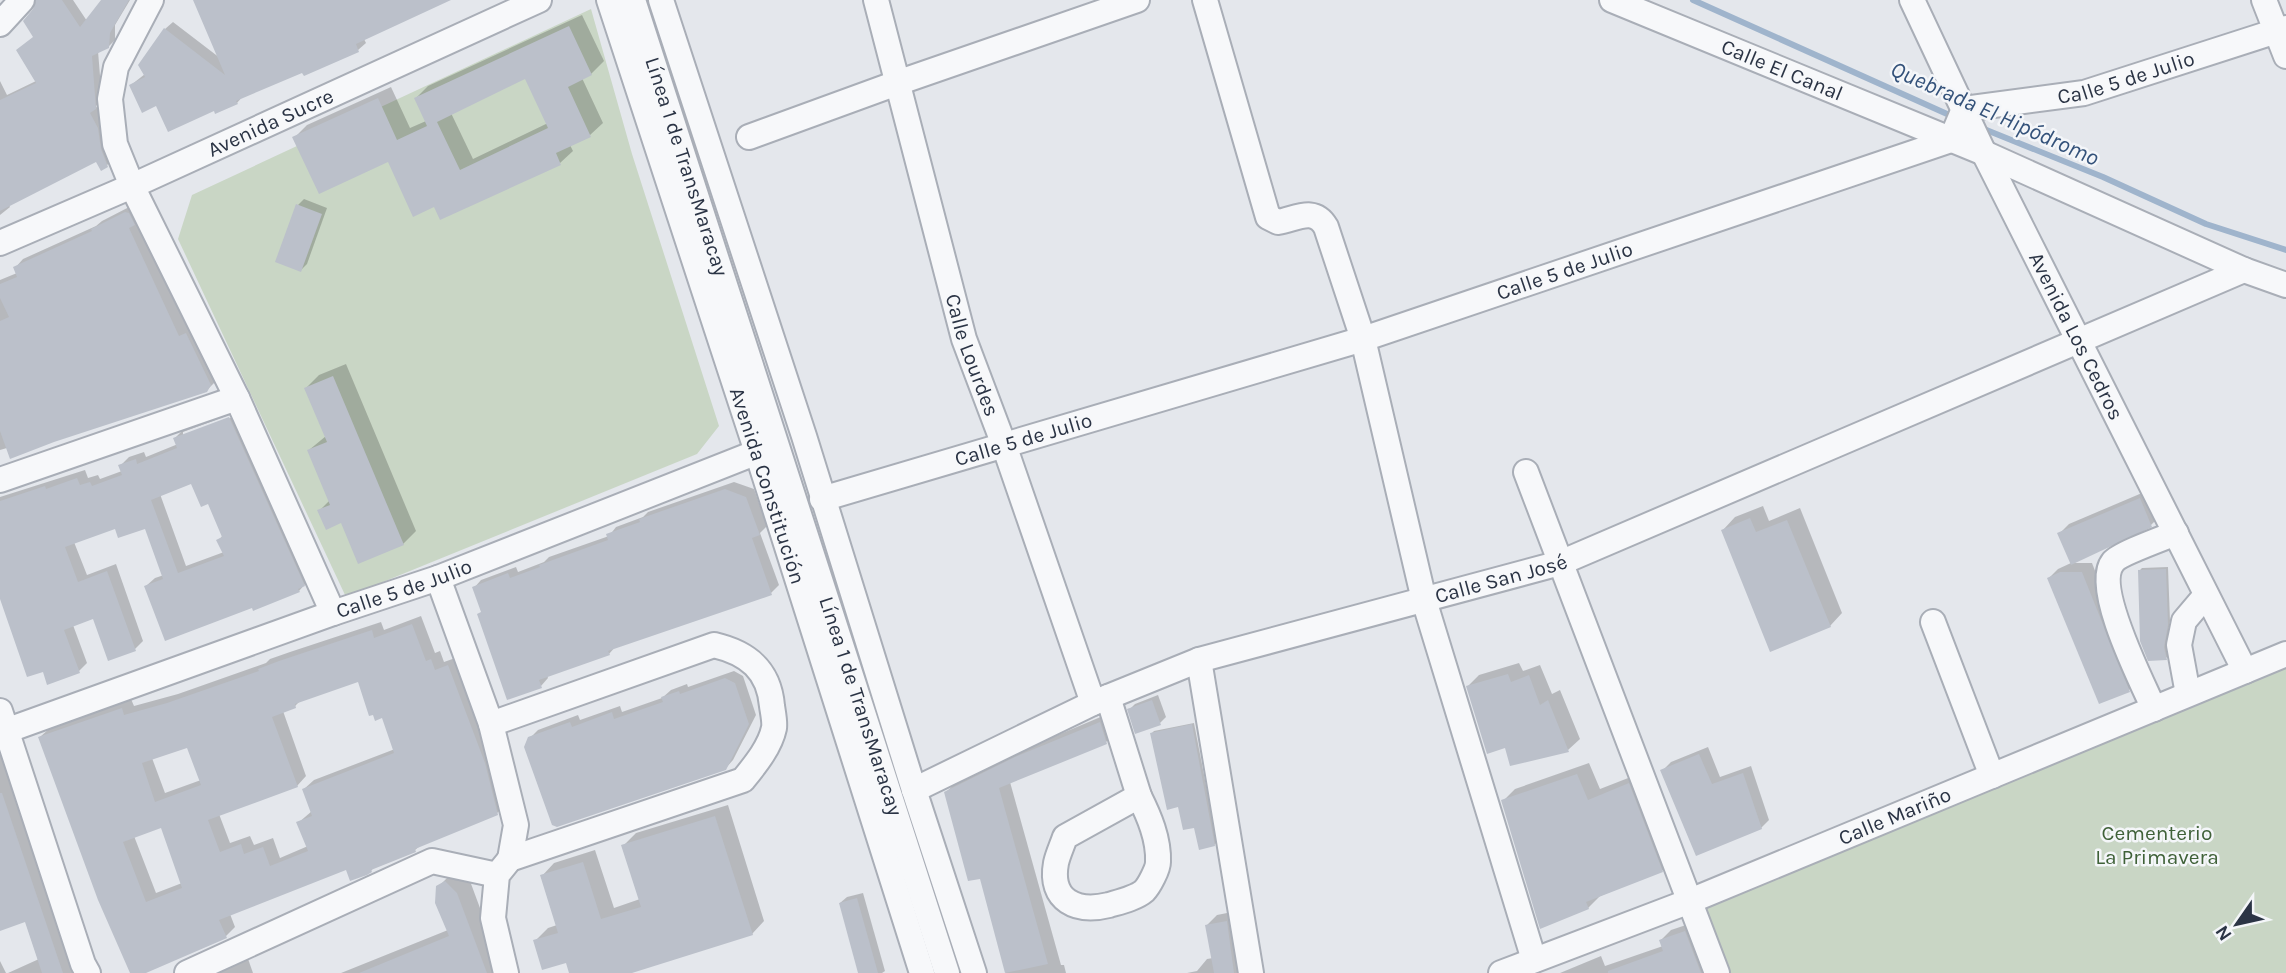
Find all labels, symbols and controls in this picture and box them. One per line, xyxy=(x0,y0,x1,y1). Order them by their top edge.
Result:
street label: Calle El Canal xyxy=(1718,34,1847,106)
street label: Calle 5 de Julio xyxy=(2056,46,2198,108)
street label: Línea 1 de TransMaracay xyxy=(640,54,733,279)
water label: Quebrada El Hipódromo xyxy=(1886,55,2103,172)
street label: Avenida Sucre xyxy=(204,84,337,162)
street label: Calle 5 de Julio xyxy=(1494,237,1636,305)
street label: Avenida Los Cedros xyxy=(2024,248,2128,424)
street label: Calle Lourdes xyxy=(941,291,1004,420)
street label: Avenida Constitución xyxy=(725,384,810,587)
street label: Calle 5 de Julio xyxy=(952,408,1095,471)
street label: Calle San José xyxy=(1432,549,1571,608)
street label: Calle 5 de Julio xyxy=(333,554,475,623)
street label: Línea 1 de TransMaracay xyxy=(814,594,908,819)
street label: Calle Mariño xyxy=(1835,782,1955,850)
park label: Cementerio La Primavera xyxy=(2095,821,2219,869)
north arrow xyxy=(2202,889,2272,959)
text: N xyxy=(2211,921,2237,945)

